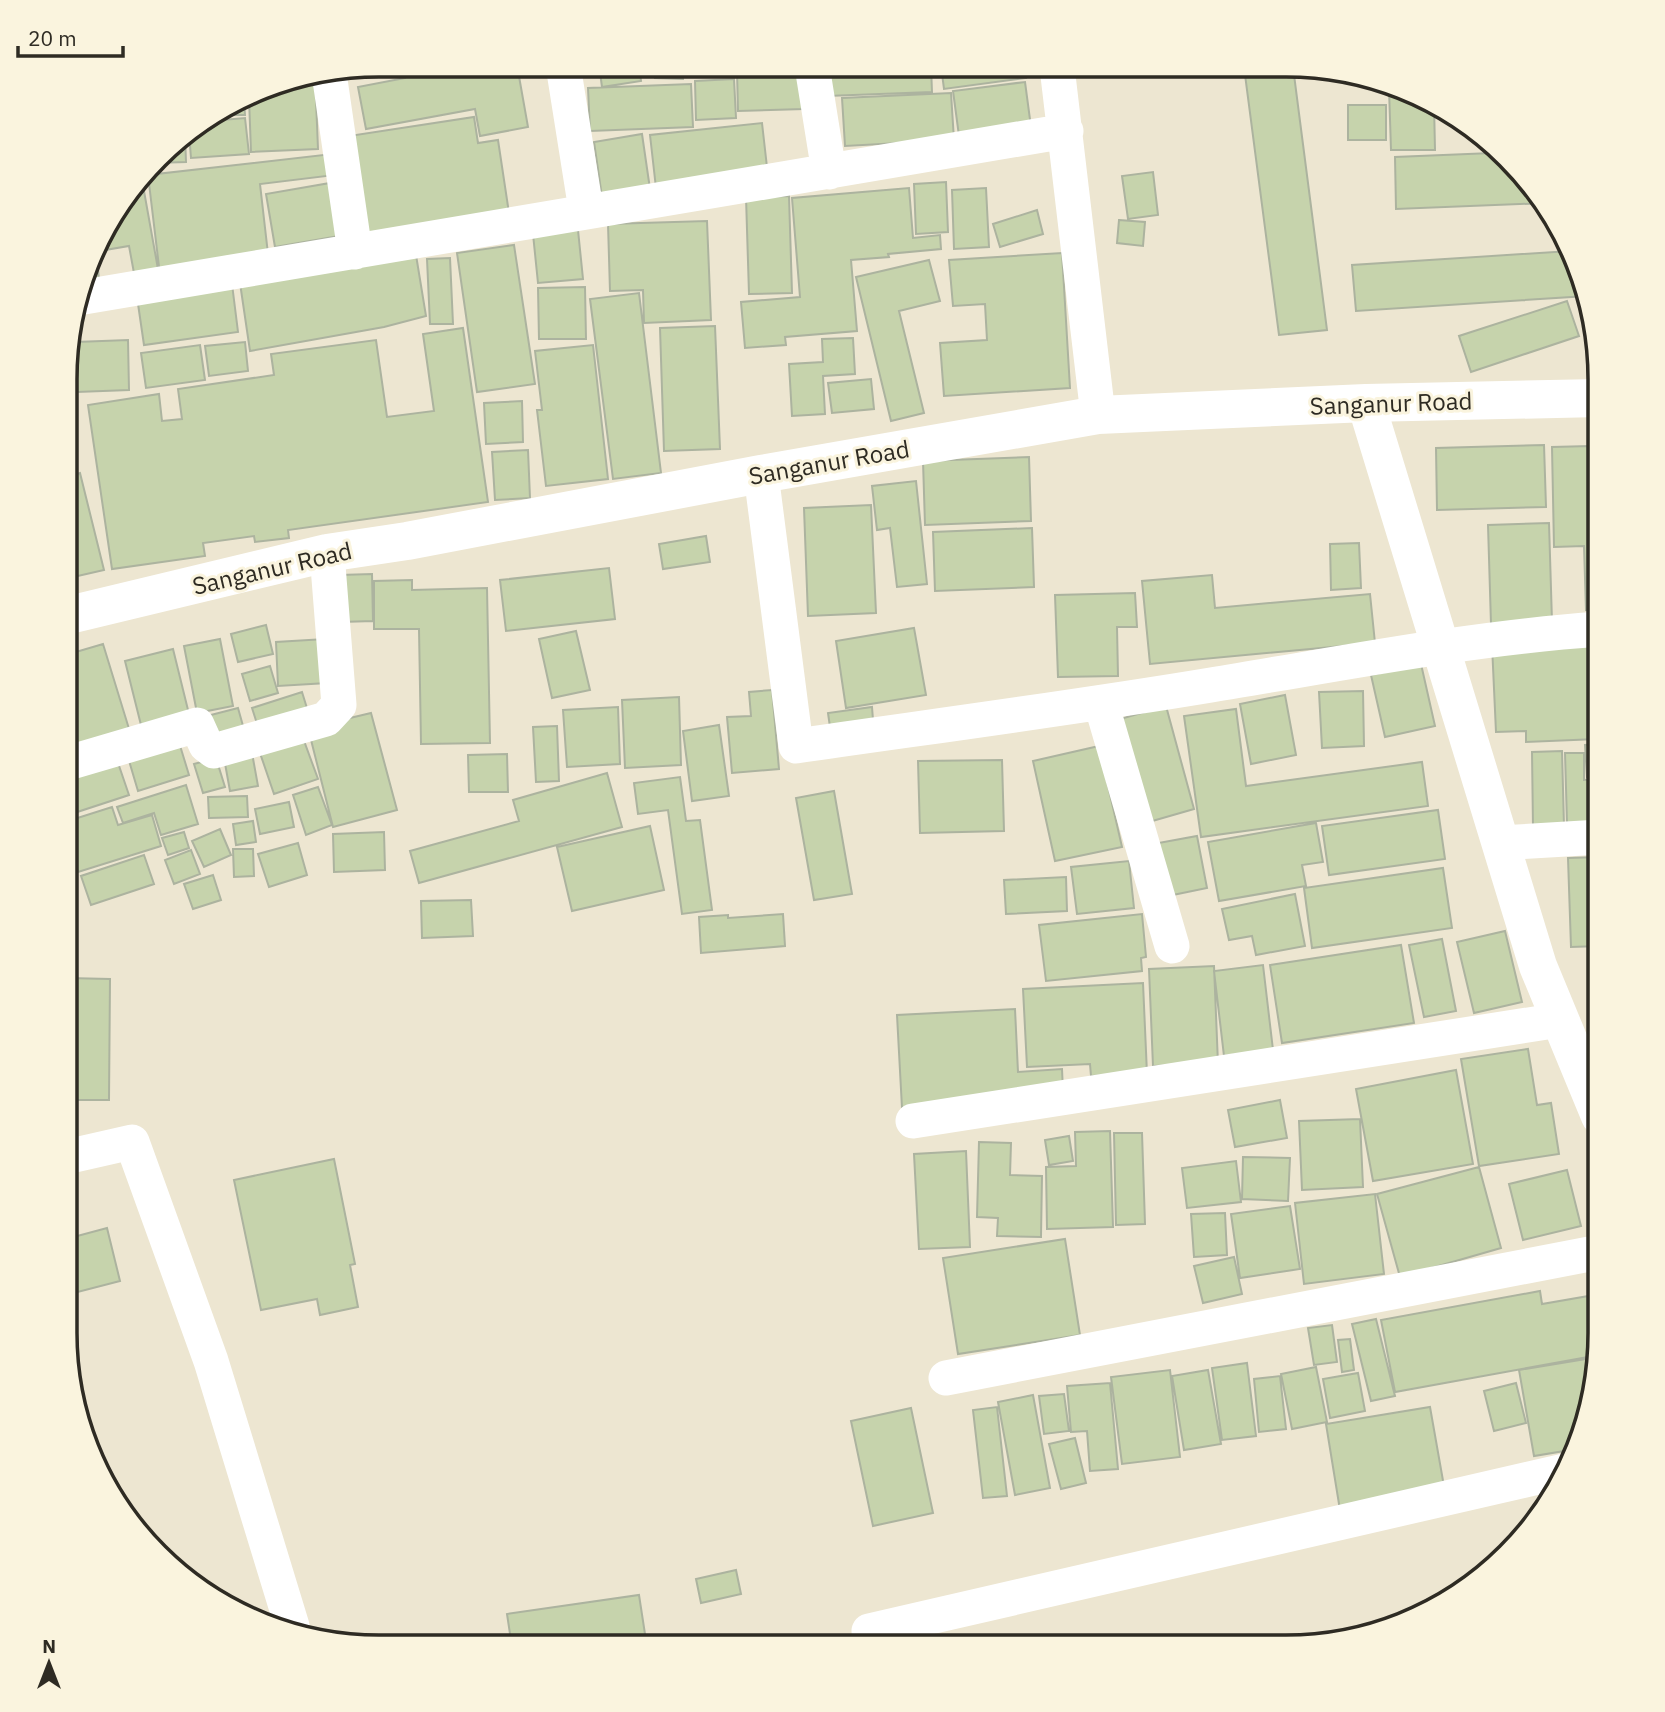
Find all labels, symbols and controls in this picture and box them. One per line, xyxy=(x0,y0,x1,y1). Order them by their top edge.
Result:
scale bar xyxy=(18,14,122,58)
text: 20 m xyxy=(28,24,77,52)
street label: Sanganur Road xyxy=(1309,384,1473,422)
street label: Sanganur Road xyxy=(746,432,912,492)
street label: Sanganur Road xyxy=(189,534,355,602)
north arrow xyxy=(14,1628,84,1698)
text: N xyxy=(42,1634,56,1658)

